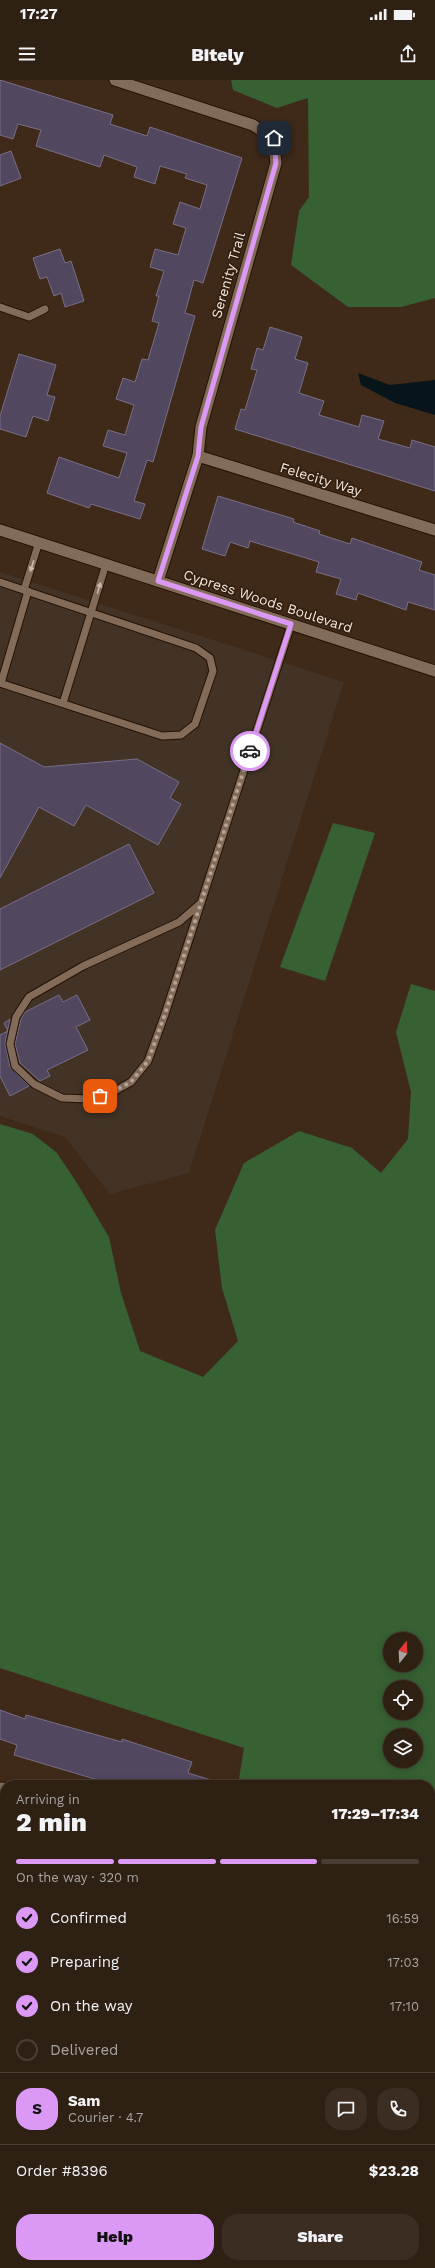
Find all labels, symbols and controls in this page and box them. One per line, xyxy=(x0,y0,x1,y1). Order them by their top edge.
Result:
text: 17:27 xyxy=(20,5,58,23)
icon: menu xyxy=(16,43,38,65)
icon: share xyxy=(397,43,419,65)
text: Bitely xyxy=(191,44,244,65)
pin xyxy=(257,121,291,155)
icon: home xyxy=(263,127,285,149)
street label: Serenity Trail xyxy=(208,229,248,320)
street label: Felecity Way xyxy=(278,459,365,499)
one-way arrow xyxy=(29,561,35,573)
street label: Cypress Woods Boulevard xyxy=(181,566,355,636)
one-way arrow xyxy=(96,582,102,594)
courier xyxy=(230,731,270,771)
icon: car xyxy=(239,740,261,762)
pin xyxy=(83,1079,117,1113)
icon: bag xyxy=(89,1085,111,1107)
north arrow xyxy=(383,1632,423,1672)
map controls xyxy=(383,1632,423,1768)
button: locate xyxy=(383,1680,423,1720)
button: layers xyxy=(383,1728,423,1768)
text: Arriving in xyxy=(16,1792,80,1807)
text: 17:29–17:34 xyxy=(331,1805,419,1823)
text: 2 min xyxy=(16,1807,87,1837)
text: On the way · 320 m xyxy=(16,1870,139,1885)
icon: check xyxy=(16,1907,38,1929)
text: Confirmed xyxy=(50,1909,127,1927)
text: 16:59 xyxy=(387,1911,419,1926)
icon: check xyxy=(16,1951,38,1973)
text: Preparing xyxy=(50,1953,119,1971)
text: 17:03 xyxy=(387,1955,419,1970)
icon: check xyxy=(16,1995,38,2017)
text: On the way xyxy=(50,1997,132,2015)
text: 17:10 xyxy=(390,1999,419,2014)
text: Delivered xyxy=(50,2041,118,2059)
button: chat xyxy=(325,2088,367,2130)
button: phone xyxy=(377,2088,419,2130)
text: Sam xyxy=(68,2092,100,2110)
text: S xyxy=(32,2100,42,2118)
text: Courier · 4.7 xyxy=(68,2110,143,2125)
text: Order #8396 xyxy=(16,2162,108,2180)
text: $23.28 xyxy=(369,2162,419,2180)
button: Help xyxy=(16,2214,214,2260)
button: Share xyxy=(222,2214,419,2260)

